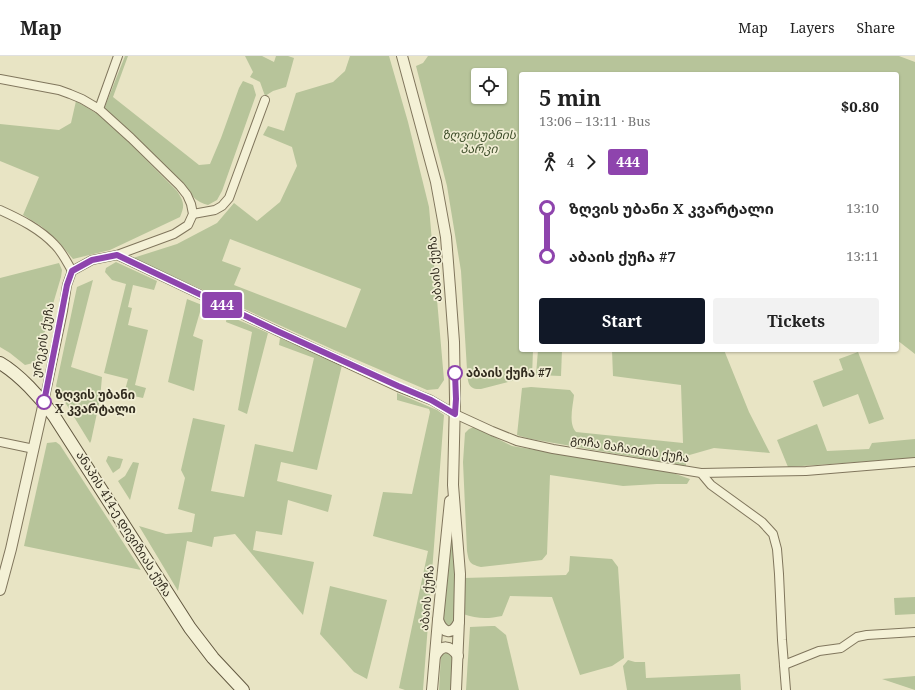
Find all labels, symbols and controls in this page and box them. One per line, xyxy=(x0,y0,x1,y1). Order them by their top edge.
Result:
text: Map xyxy=(20,15,62,41)
text: Map xyxy=(738,18,768,37)
text: Layers xyxy=(790,18,835,37)
text: Share xyxy=(857,18,895,37)
map controls xyxy=(471,68,507,104)
button: locate xyxy=(471,68,507,104)
text: 5 min xyxy=(539,82,601,112)
text: $0.80 xyxy=(841,96,879,116)
text: 13:06 – 13:11 · Bus xyxy=(539,112,650,130)
park label: ზღვისუბნის პარკი xyxy=(442,126,517,157)
icon: walk xyxy=(539,151,561,173)
icon: forward xyxy=(580,151,602,173)
text: 444 xyxy=(616,152,640,171)
text: 4 xyxy=(567,153,574,171)
text: ზღვის უბანი X კვარტალი xyxy=(569,198,774,218)
text: 13:10 xyxy=(846,199,879,217)
street label: აბაის ქუჩა xyxy=(423,236,446,303)
text: აბაის ქუჩა #7 xyxy=(569,246,676,266)
text: 13:11 xyxy=(846,247,879,265)
line badge: 444 xyxy=(199,292,245,318)
text: 444 xyxy=(210,295,234,314)
button: Start xyxy=(539,298,705,344)
button: Tickets xyxy=(713,298,879,344)
street label: ურეკის ქუჩა xyxy=(27,301,58,379)
place label: აბაის ქუჩა #7 xyxy=(466,364,552,381)
marker: აბაის ქუჩა #7 xyxy=(447,365,463,381)
place label: ზღვის უბანი X კვარტალი xyxy=(55,386,136,417)
marker: ზღვის უბანი X კვარტალი xyxy=(36,394,52,410)
street label: გოჩა მაჩაიძის ქუჩა xyxy=(569,431,691,466)
street label: ანაპის 414-ე დივიზიას ქუჩა xyxy=(72,448,176,600)
street label: აბაის ქუჩა xyxy=(415,564,438,631)

